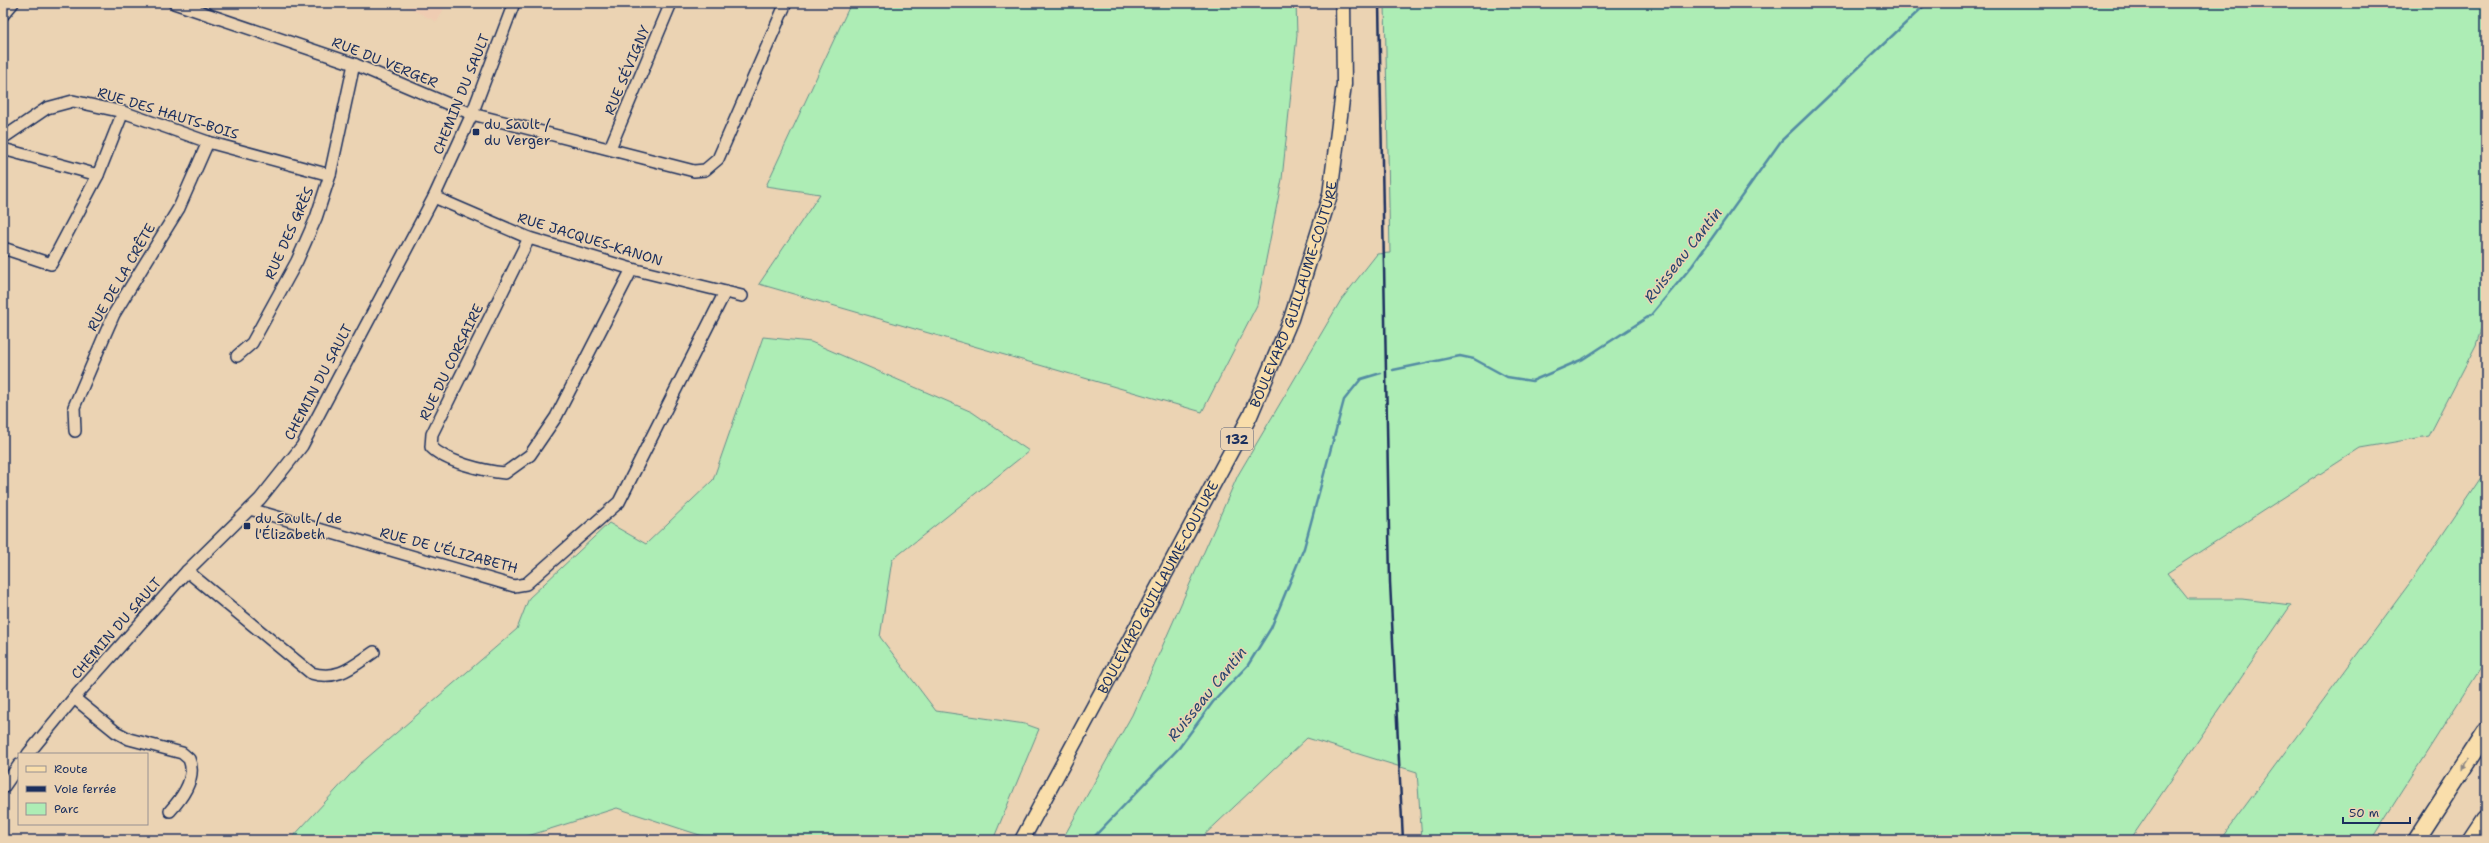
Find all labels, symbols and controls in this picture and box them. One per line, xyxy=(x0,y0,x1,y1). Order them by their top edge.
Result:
street label: RUE SÉVIGNY xyxy=(600,22,654,118)
street label: CHEMIN DU SAULT xyxy=(429,31,494,157)
street label: RUE DU VERGER xyxy=(329,33,441,92)
street label: RUE DES HAUTS-BOIS xyxy=(95,83,241,143)
place label: du Sault / du Verger xyxy=(484,115,551,149)
marker: du Sault / du Verger xyxy=(471,127,481,137)
street label: BOULEVARD GUILLAUME-COUTURE xyxy=(1246,180,1341,410)
street label: RUE DES GRÈS xyxy=(261,184,318,282)
water label: Ruisseau Cantin xyxy=(1639,203,1727,307)
street label: RUE JACQUES-KANON xyxy=(515,208,665,270)
street label: RUE DE LA CRÊTE xyxy=(83,220,159,334)
street label: RUE DU CORSAIRE xyxy=(415,300,487,423)
street label: CHEMIN DU SAULT xyxy=(280,321,356,443)
road number: 132 xyxy=(1221,428,1253,450)
street label: BOULEVARD GUILLAUME-COUTURE xyxy=(1093,477,1223,697)
place label: du Sault / de l'Élizabeth xyxy=(255,509,342,543)
marker: du Sault / de l'Élizabeth xyxy=(242,521,252,531)
street label: RUE DE L'ÉLIZABETH xyxy=(378,523,520,577)
street label: CHEMIN DU SAULT xyxy=(67,573,165,683)
water label: Ruisseau Cantin xyxy=(1163,643,1251,745)
legend xyxy=(18,753,148,825)
one-way arrow xyxy=(2461,760,2469,770)
text: Route xyxy=(54,761,88,777)
text: Voie ferrée xyxy=(54,781,117,797)
scale bar xyxy=(2343,799,2410,825)
text: Parc xyxy=(54,801,79,817)
text: 50 m xyxy=(2349,805,2379,821)

